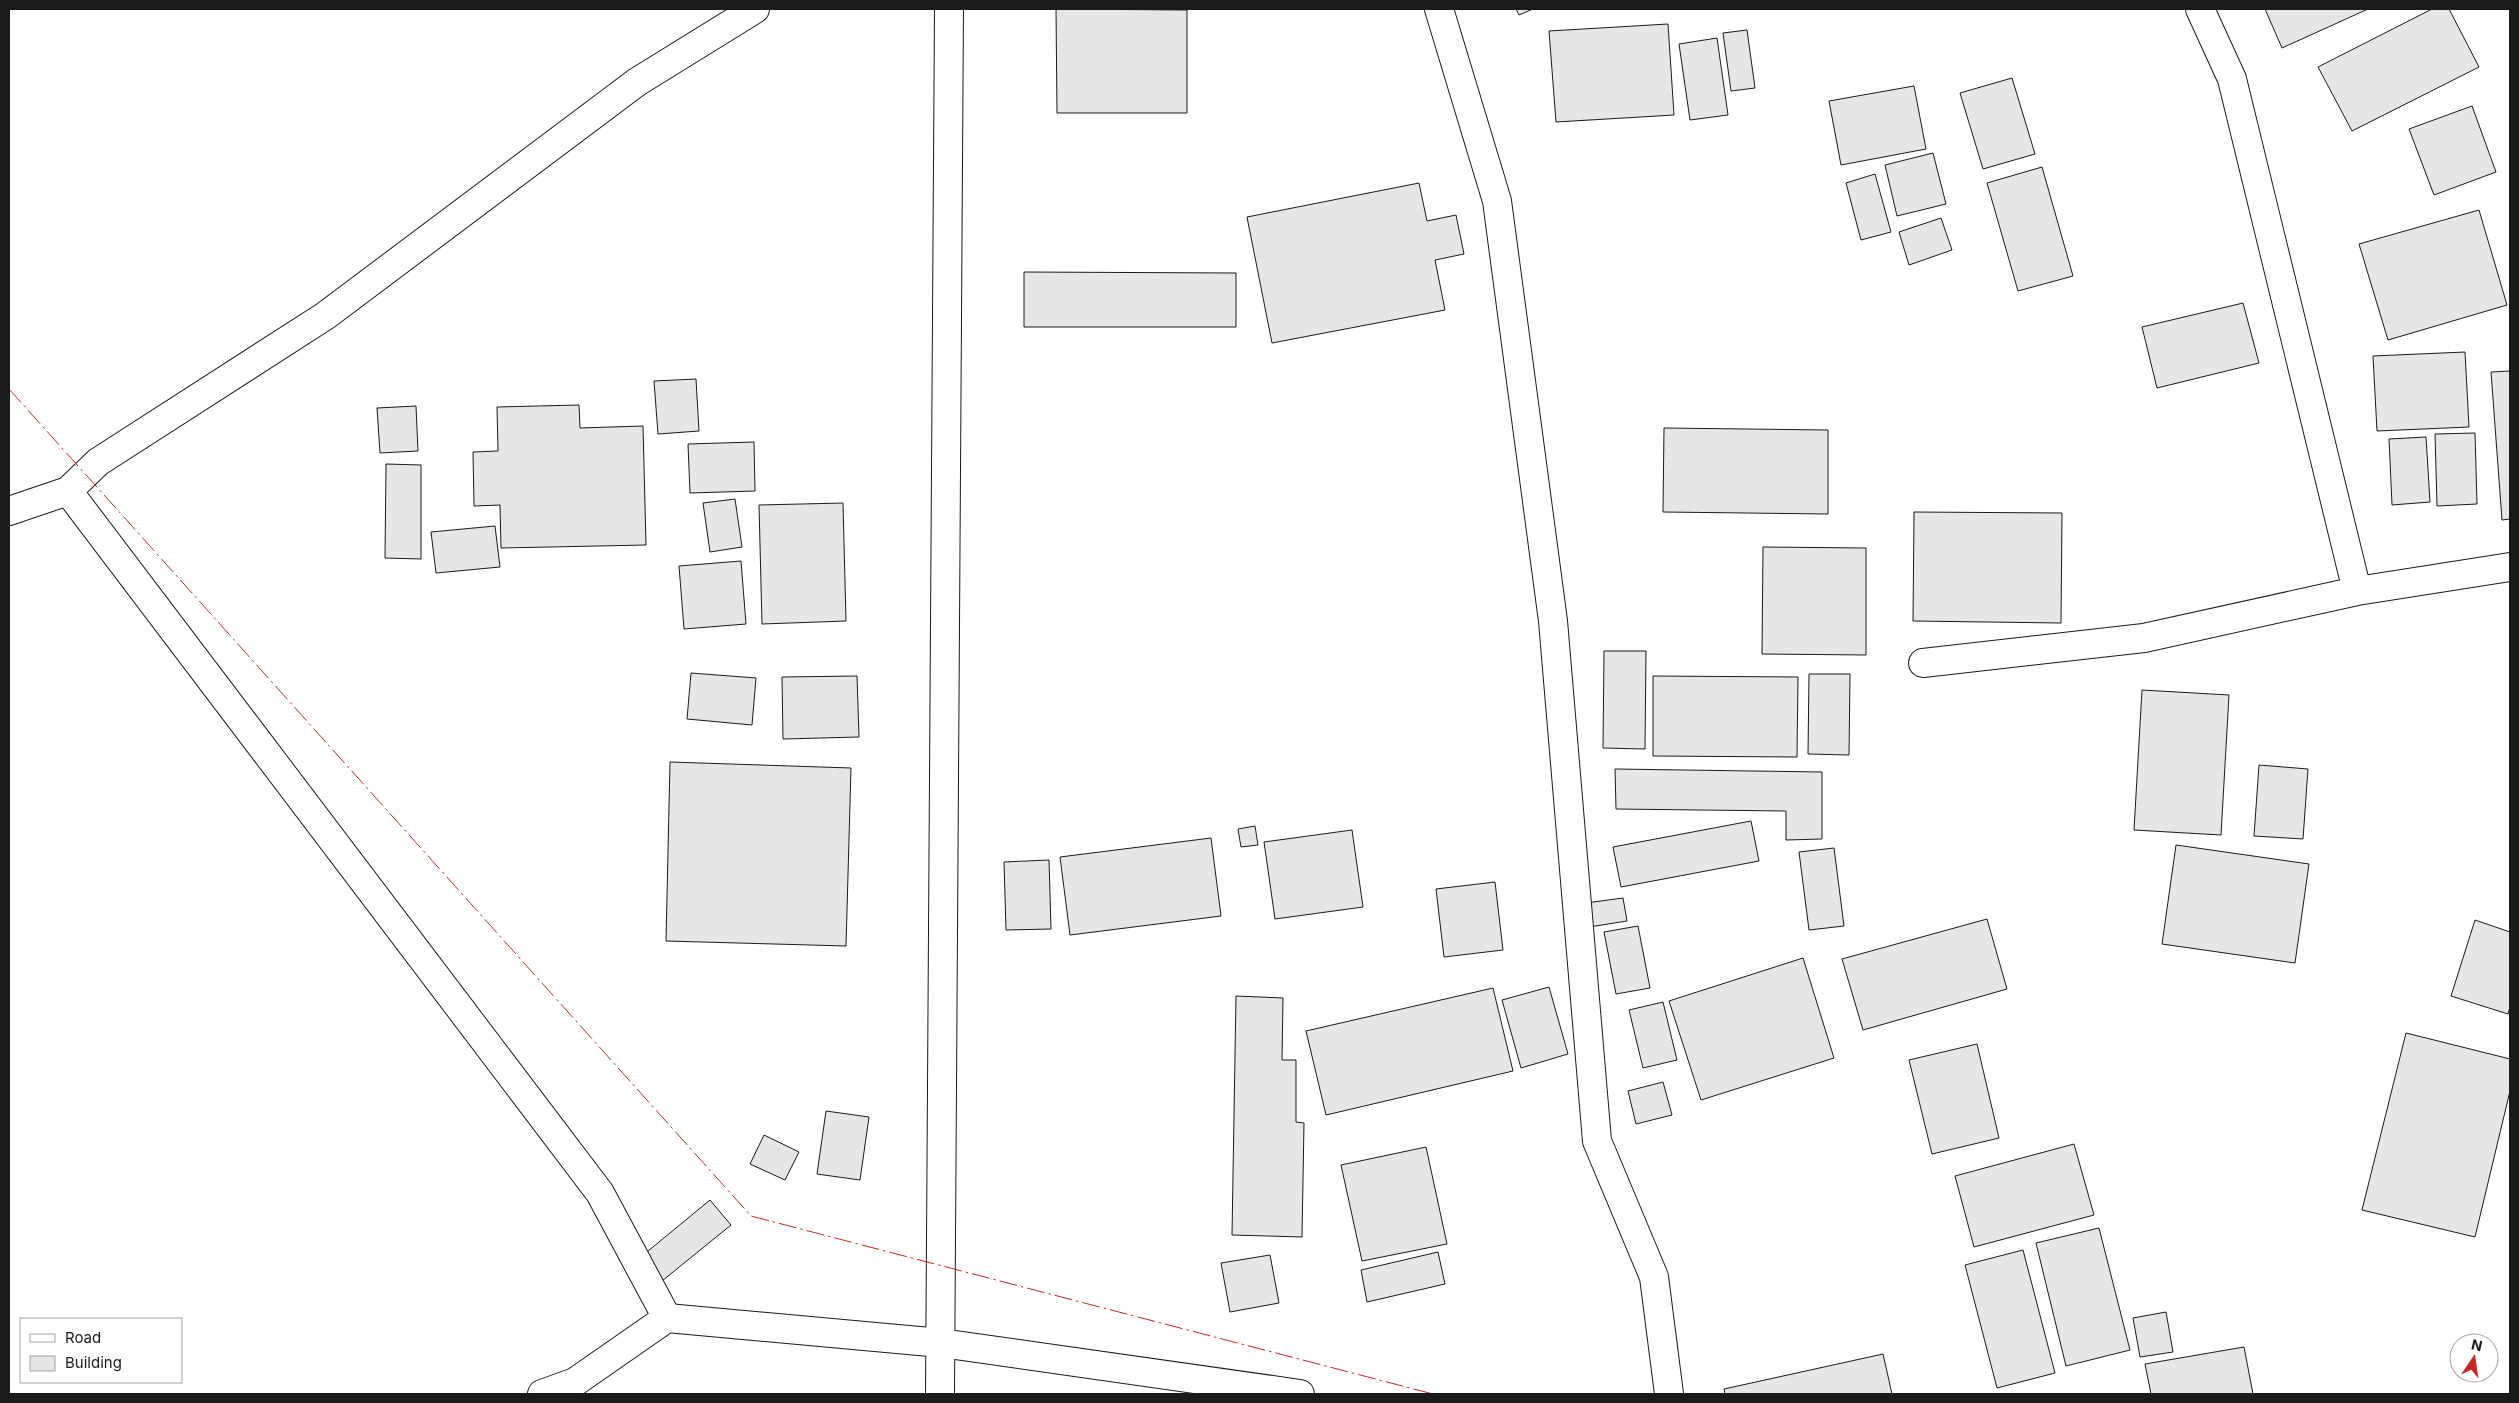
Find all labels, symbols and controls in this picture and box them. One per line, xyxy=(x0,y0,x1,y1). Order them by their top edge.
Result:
legend xyxy=(20,1318,182,1383)
text: Road xyxy=(65,1328,101,1347)
north arrow xyxy=(2449,1333,2499,1383)
text: N xyxy=(2470,1335,2484,1354)
text: Building xyxy=(65,1353,122,1372)

